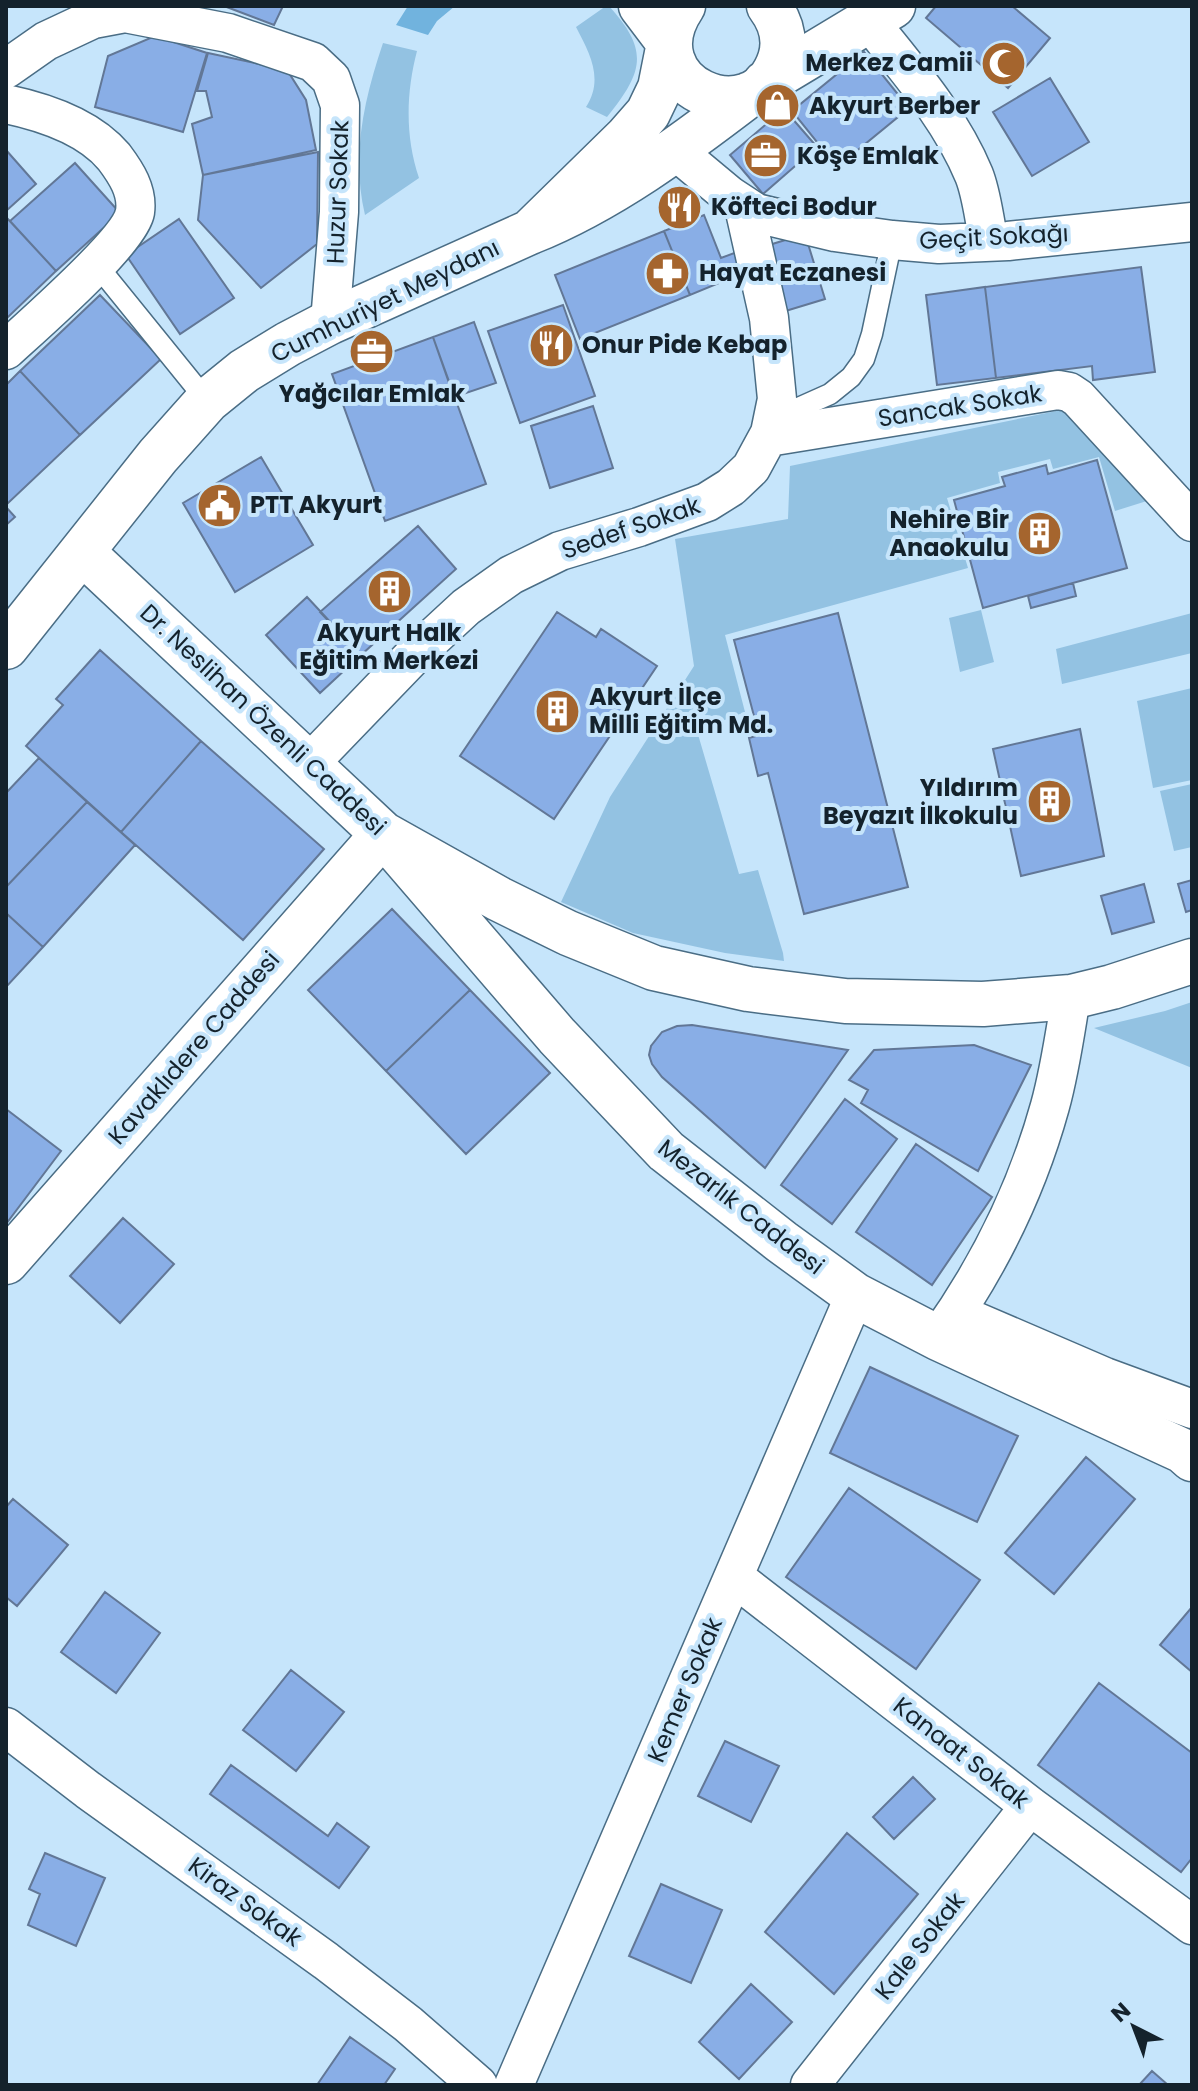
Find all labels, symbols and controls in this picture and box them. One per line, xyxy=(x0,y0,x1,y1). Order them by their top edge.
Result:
mosque icon: Merkez Camii xyxy=(980,39,1028,87)
place label: Merkez Camii xyxy=(805,46,973,79)
shop icon: Akyurt Berber xyxy=(754,82,802,130)
place label: Akyurt Berber xyxy=(809,89,980,122)
street label: Huzur Sokak xyxy=(318,119,357,265)
office icon: Köşe Emlak xyxy=(742,132,790,180)
place label: Köşe Emlak xyxy=(797,139,939,172)
restaurant icon: Köfteci Bodur xyxy=(656,183,704,231)
place label: Köfteci Bodur xyxy=(711,190,877,223)
street label: Geçit Sokağı xyxy=(919,216,1069,257)
street label: Cumhuriyet Meydanı xyxy=(265,231,505,370)
pharmacy icon: Hayat Eczanesi xyxy=(644,249,692,297)
place label: Hayat Eczanesi xyxy=(699,256,886,289)
restaurant icon: Onur Pide Kebap xyxy=(527,321,575,369)
office icon: Yağcılar Emlak xyxy=(348,328,396,376)
place label: Onur Pide Kebap xyxy=(582,328,787,361)
street label: Sancak Sokak xyxy=(876,376,1045,435)
place label: Yağcılar Emlak xyxy=(279,377,465,410)
public building icon: PTT Akyurt xyxy=(195,481,243,529)
place label: PTT Akyurt xyxy=(250,488,382,521)
street label: Sedef Sokak xyxy=(557,488,705,567)
place label: Nehire Bir Anaokulu xyxy=(889,503,1009,564)
building icon: Nehire Bir Anaokulu xyxy=(1016,510,1064,558)
building icon: Akyurt Halk Eğitim Merkezi xyxy=(365,567,413,615)
street label: Dr. Neslihan Özenli Caddesi xyxy=(133,597,394,843)
place label: Akyurt Halk Eğitim Merkezi xyxy=(299,616,479,677)
place label: Akyurt İlçe Milli Eğitim Md. xyxy=(589,680,773,741)
building icon: Akyurt İlçe Milli Eğitim Md. xyxy=(534,687,582,735)
place label: Yıldırım Beyazıt İlkokulu xyxy=(823,771,1018,832)
building icon: Yıldırım Beyazıt İlkokulu xyxy=(1025,778,1073,826)
street label: Kavaklıdere Caddesi xyxy=(100,944,287,1151)
street label: Mezarlık Caddesi xyxy=(651,1131,831,1282)
street label: Kemer Sokak xyxy=(639,1612,730,1767)
street label: Kanaat Sokak xyxy=(887,1689,1037,1816)
street label: Kiraz Sokak xyxy=(182,1849,309,1954)
street label: Kale Sokak xyxy=(867,1885,972,2006)
north arrow xyxy=(1094,1987,1174,2067)
text: N xyxy=(1104,1995,1137,2030)

